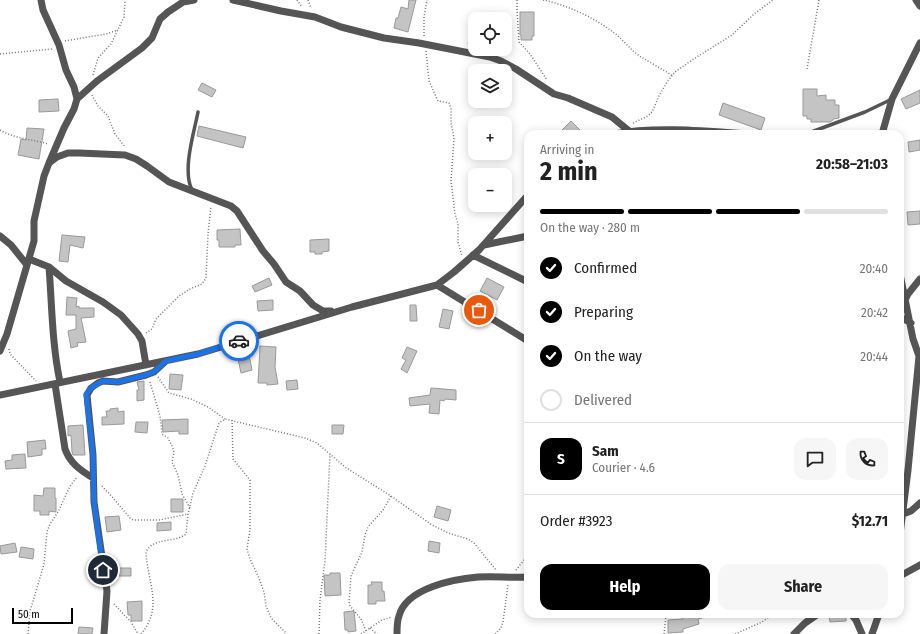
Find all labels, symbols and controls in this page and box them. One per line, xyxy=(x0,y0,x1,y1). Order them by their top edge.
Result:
map controls xyxy=(468,12,512,212)
button: locate xyxy=(468,12,512,56)
button: layers xyxy=(468,64,512,108)
button: + xyxy=(468,116,512,160)
text: Arriving in xyxy=(540,142,594,157)
text: 20:58–21:03 xyxy=(816,155,888,173)
text: 2 min xyxy=(540,156,598,187)
button: − xyxy=(468,168,512,212)
text: On the way · 280 m xyxy=(540,220,640,235)
icon: check xyxy=(540,257,562,279)
text: Confirmed xyxy=(574,259,637,277)
text: 20:40 xyxy=(860,261,888,276)
pin xyxy=(462,293,496,327)
icon: bag xyxy=(468,299,490,321)
icon: check xyxy=(540,301,562,323)
text: Preparing xyxy=(574,303,633,321)
text: 20:42 xyxy=(861,305,888,320)
courier xyxy=(219,321,259,361)
icon: car xyxy=(228,330,250,352)
icon: check xyxy=(540,345,562,367)
text: On the way xyxy=(574,347,642,365)
text: 20:44 xyxy=(860,349,888,364)
text: Delivered xyxy=(574,391,632,409)
button: chat xyxy=(794,438,836,480)
button: phone xyxy=(846,438,888,480)
text: Sam xyxy=(592,442,619,460)
text: S xyxy=(557,450,565,468)
text: Courier · 4.6 xyxy=(592,460,655,475)
text: Order #3923 xyxy=(540,512,612,530)
text: $12.71 xyxy=(852,512,888,530)
pin xyxy=(86,553,120,587)
icon: home xyxy=(92,559,114,581)
button: Help xyxy=(540,564,710,610)
button: Share xyxy=(718,564,888,610)
scale bar xyxy=(12,606,73,625)
text: 50 m xyxy=(18,608,40,621)

